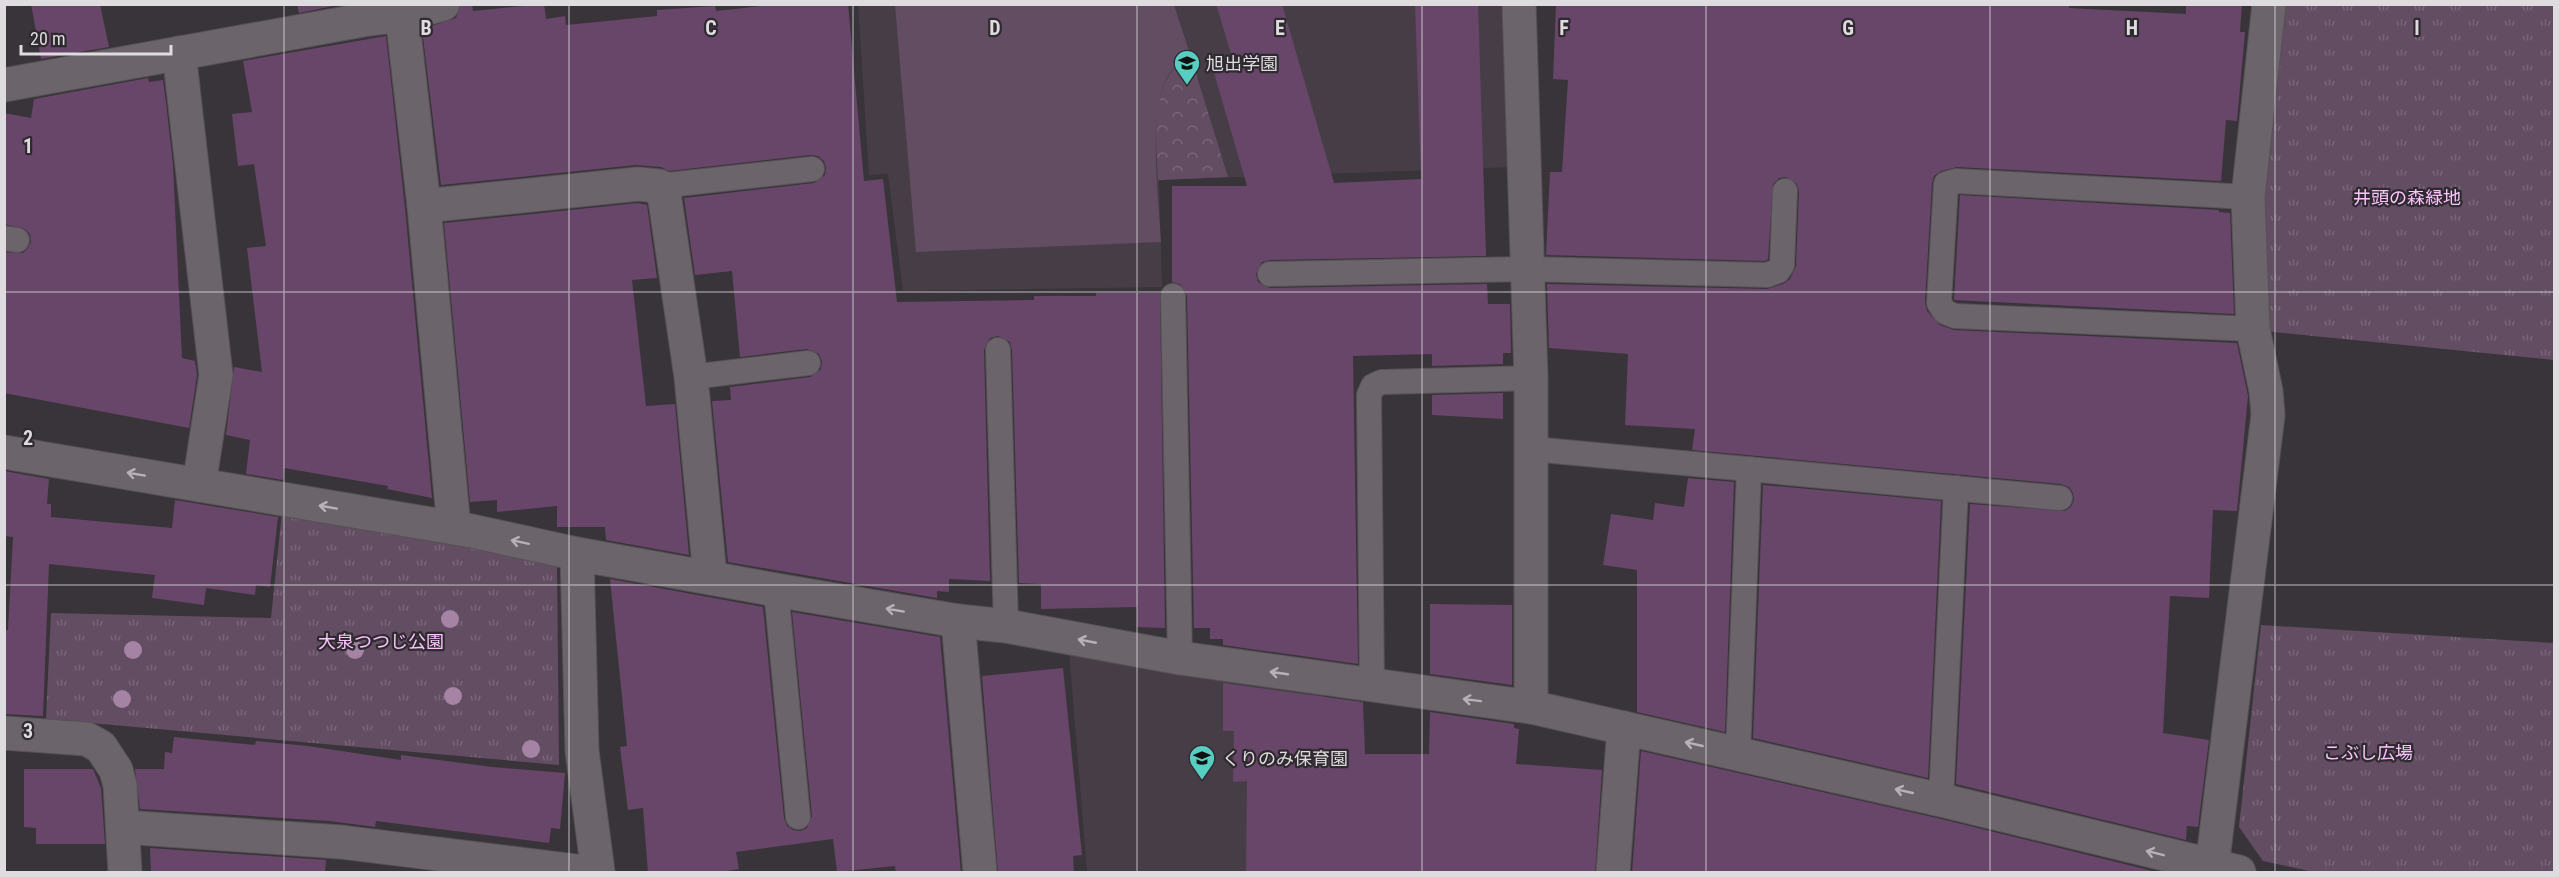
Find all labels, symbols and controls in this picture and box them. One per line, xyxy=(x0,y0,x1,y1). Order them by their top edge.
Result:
text: B xyxy=(420,16,432,40)
text: C xyxy=(705,16,717,40)
text: D xyxy=(989,16,1001,40)
text: E xyxy=(1275,16,1285,40)
text: F xyxy=(1559,16,1569,40)
text: G xyxy=(1842,16,1854,40)
text: H xyxy=(2126,16,2138,40)
text: I xyxy=(2414,16,2420,40)
scale bar xyxy=(21,18,171,56)
text: 20 m xyxy=(30,28,65,49)
school or university icon: 旭出学園 xyxy=(1172,48,1202,86)
place label: 旭出学園 xyxy=(1206,53,1278,74)
text: 1 xyxy=(23,134,33,158)
park label: 井頭の森緑地 xyxy=(2353,187,2461,208)
text: 2 xyxy=(23,426,33,450)
one-way arrow xyxy=(126,468,146,479)
one-way arrow xyxy=(319,501,338,512)
one-way arrow xyxy=(510,535,529,547)
one-way arrow xyxy=(885,604,905,615)
park label: 大泉つつじ公園 xyxy=(318,631,444,652)
one-way arrow xyxy=(1078,635,1097,646)
one-way arrow xyxy=(1270,668,1290,679)
one-way arrow xyxy=(1463,694,1483,705)
text: 3 xyxy=(23,719,33,743)
one-way arrow xyxy=(1684,738,1704,749)
park label: こぶし広場 xyxy=(2323,742,2413,763)
school or university icon: くりのみ保育園 xyxy=(1187,743,1217,781)
place label: くりのみ保育園 xyxy=(1222,748,1348,769)
one-way arrow xyxy=(1895,785,1914,797)
one-way arrow xyxy=(2146,846,2165,858)

